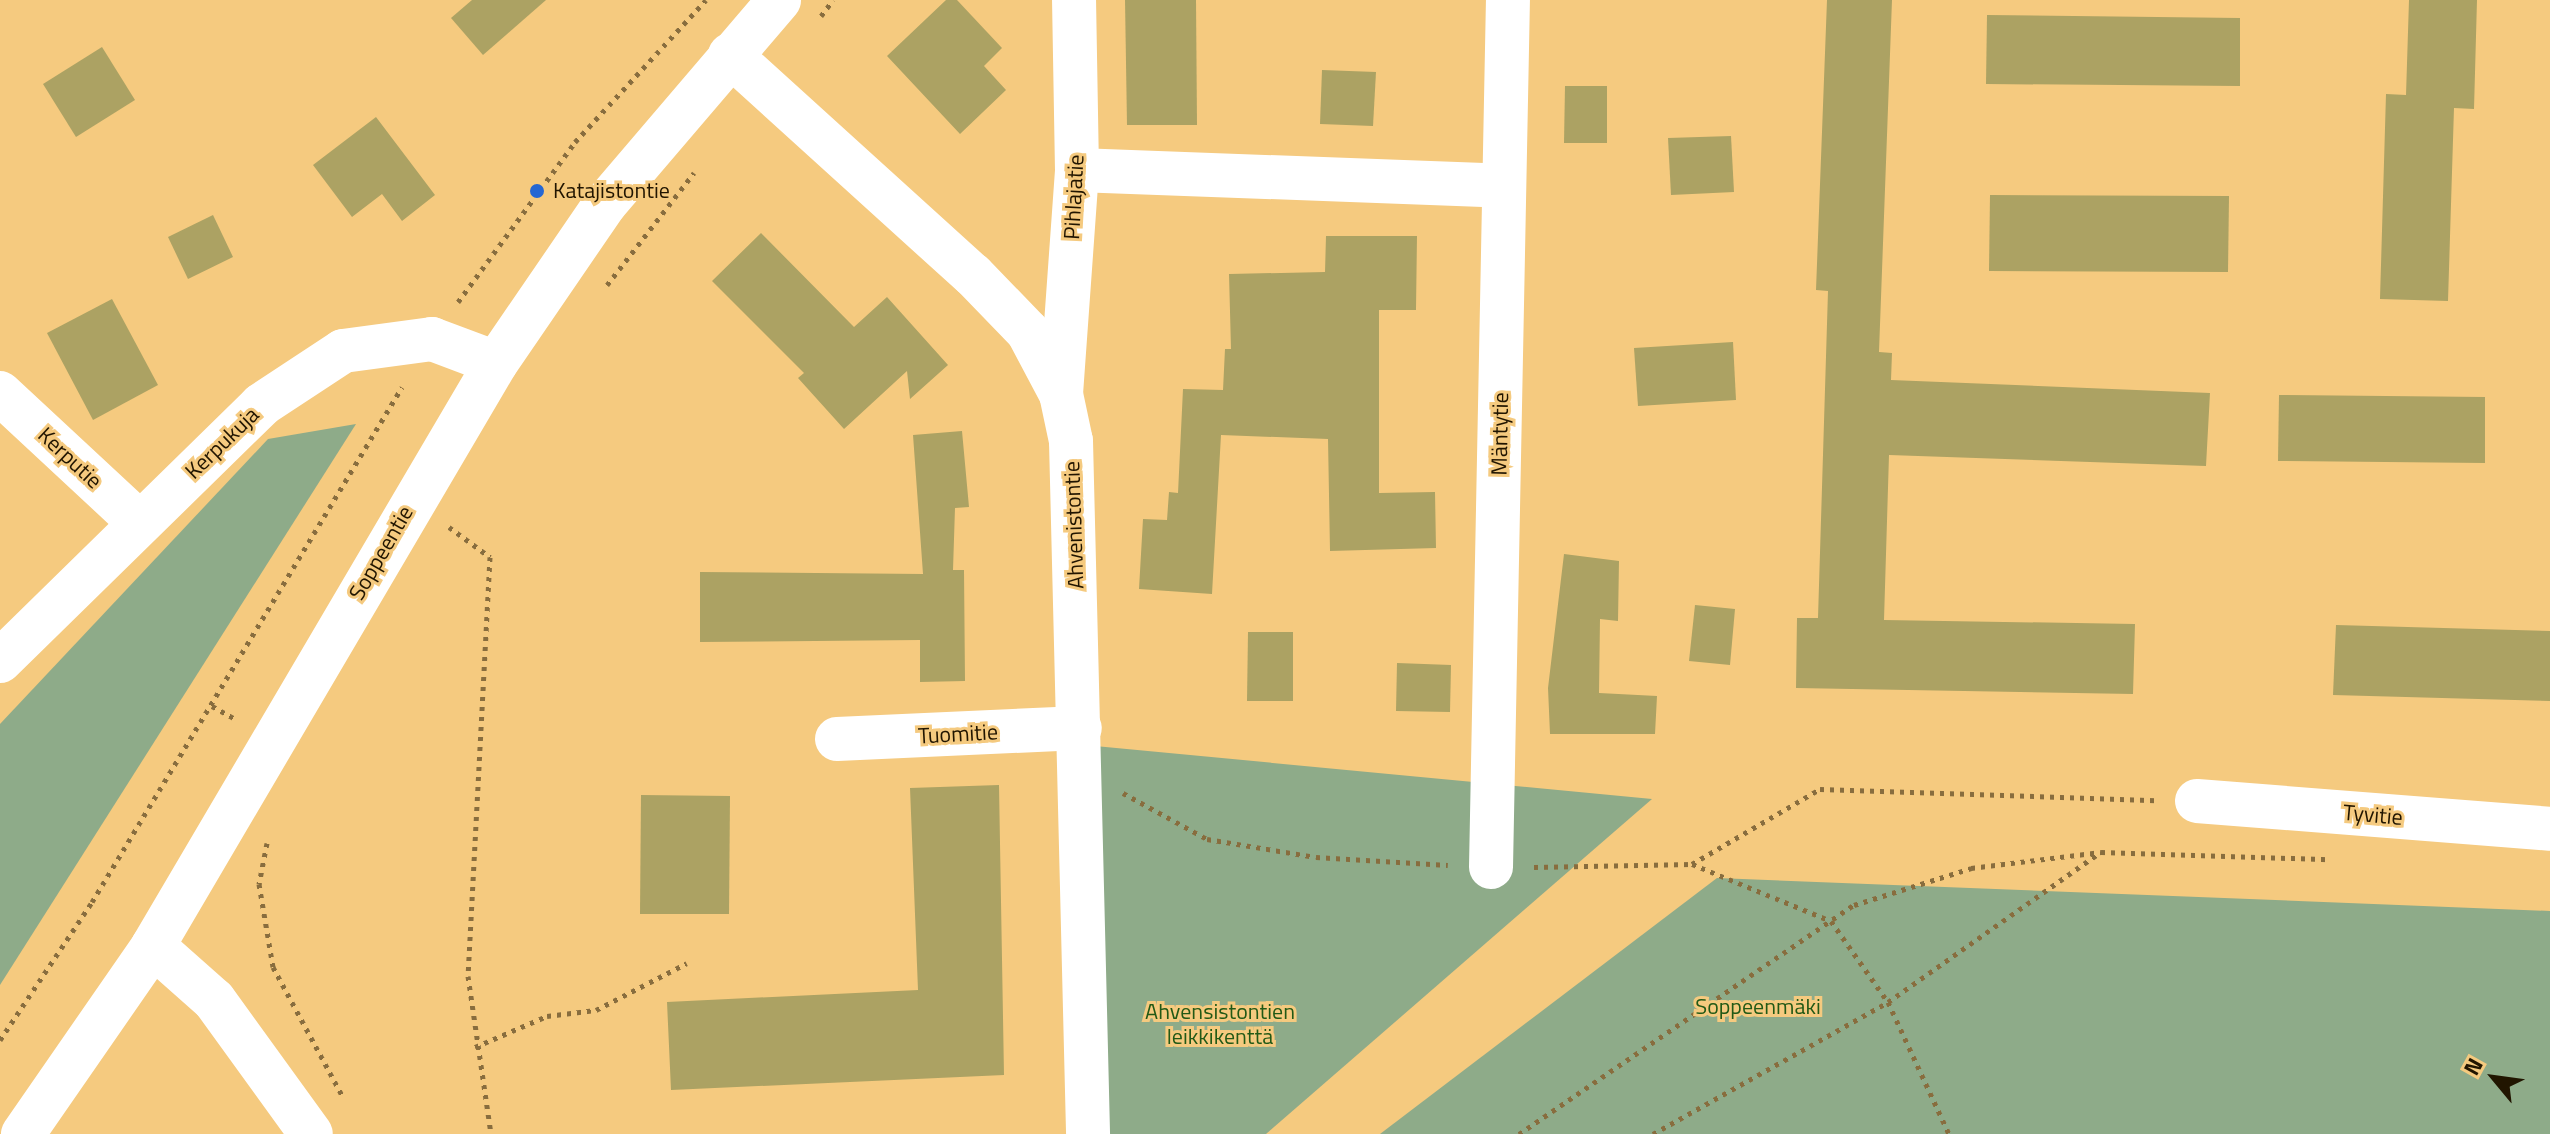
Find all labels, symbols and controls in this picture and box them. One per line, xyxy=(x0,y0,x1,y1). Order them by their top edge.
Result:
street label: Pihlajatie xyxy=(1059,154,1089,240)
place label: Katajistontie xyxy=(553,178,670,204)
marker: Katajistontie xyxy=(528,182,546,200)
street label: Mäntytie xyxy=(1486,392,1514,476)
street label: Kerpukuja xyxy=(180,401,264,485)
street label: Kerputie xyxy=(33,422,107,494)
street label: Ahvenistontie xyxy=(1059,461,1089,589)
street label: Soppeentie xyxy=(343,501,419,605)
street label: Tuomitie xyxy=(917,719,999,749)
street label: Tyvitie xyxy=(2342,799,2404,831)
park label: Soppeenmäki xyxy=(1695,994,1821,1020)
park label: Ahvensistontien leikkikenttä xyxy=(1145,998,1295,1050)
north arrow xyxy=(2454,1038,2534,1118)
text: N xyxy=(2454,1051,2492,1081)

